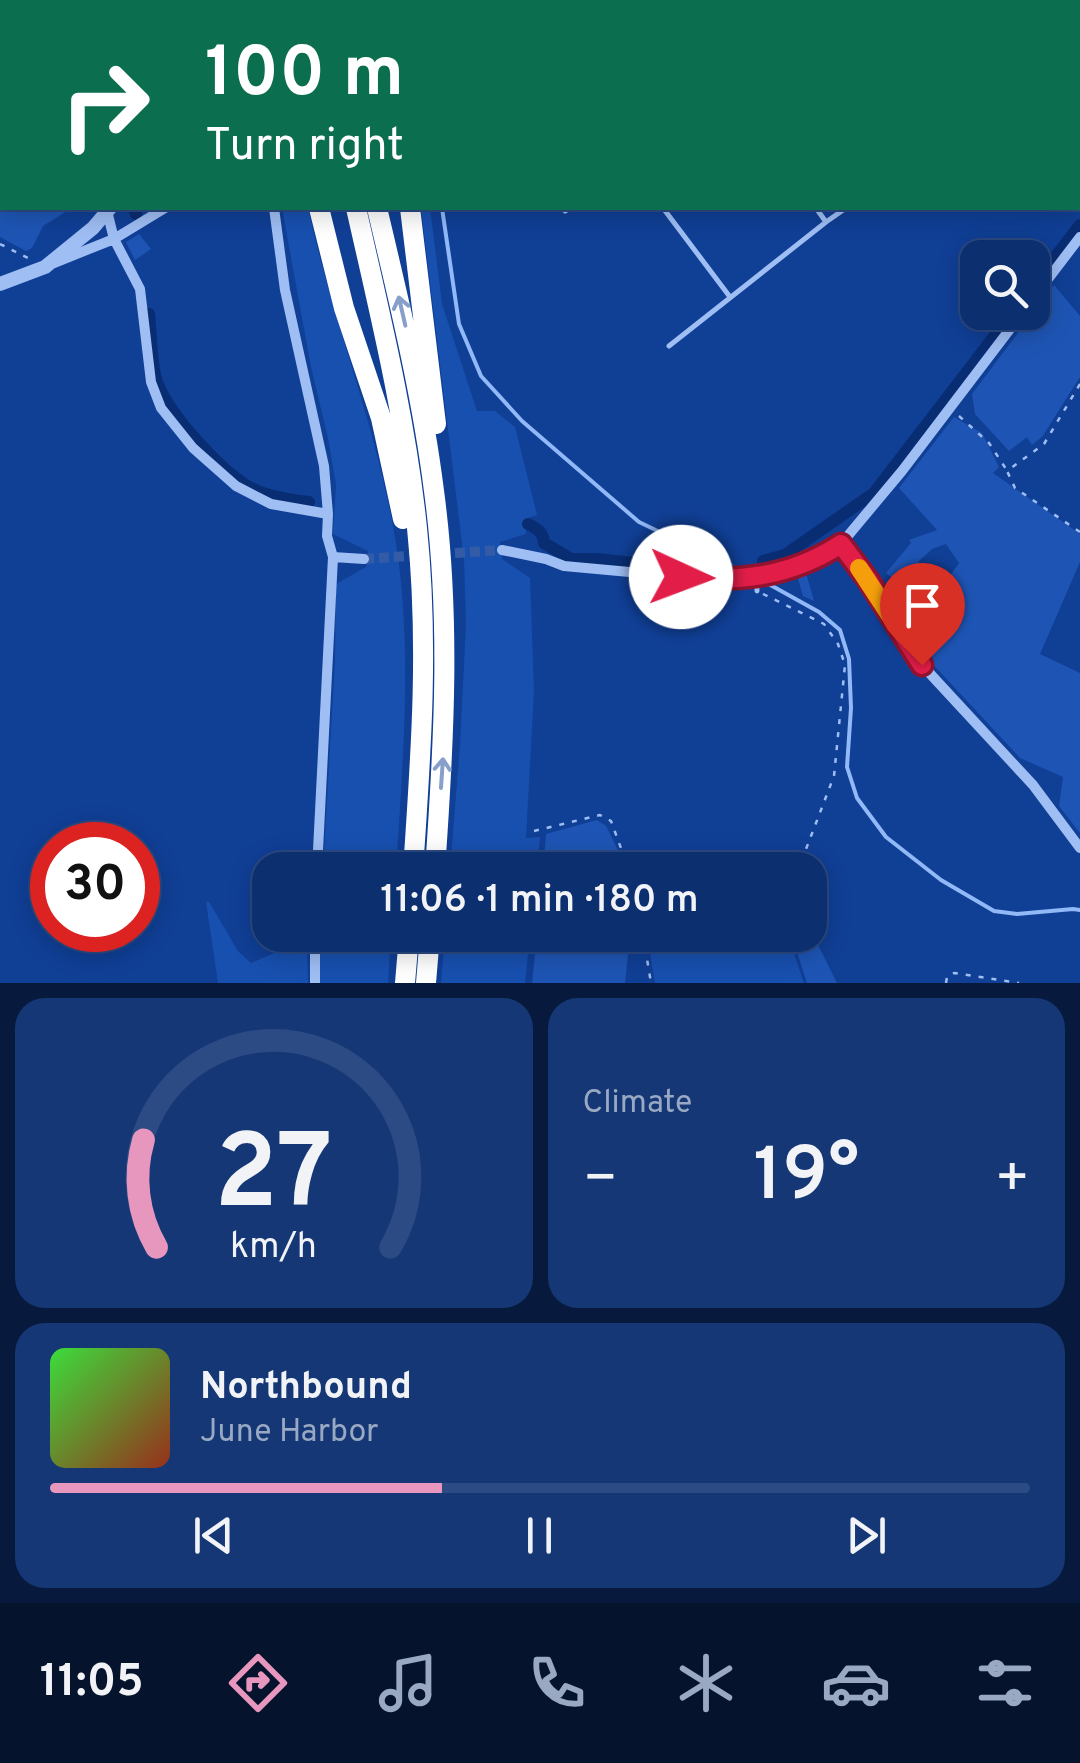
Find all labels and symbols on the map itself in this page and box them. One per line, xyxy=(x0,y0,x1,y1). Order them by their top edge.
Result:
one-way arrow xyxy=(392,296,410,328)
position arrow xyxy=(629,525,733,629)
pin xyxy=(880,563,965,666)
one-way arrow xyxy=(433,757,452,789)
speed limit sign: 30 xyxy=(30,822,160,952)

